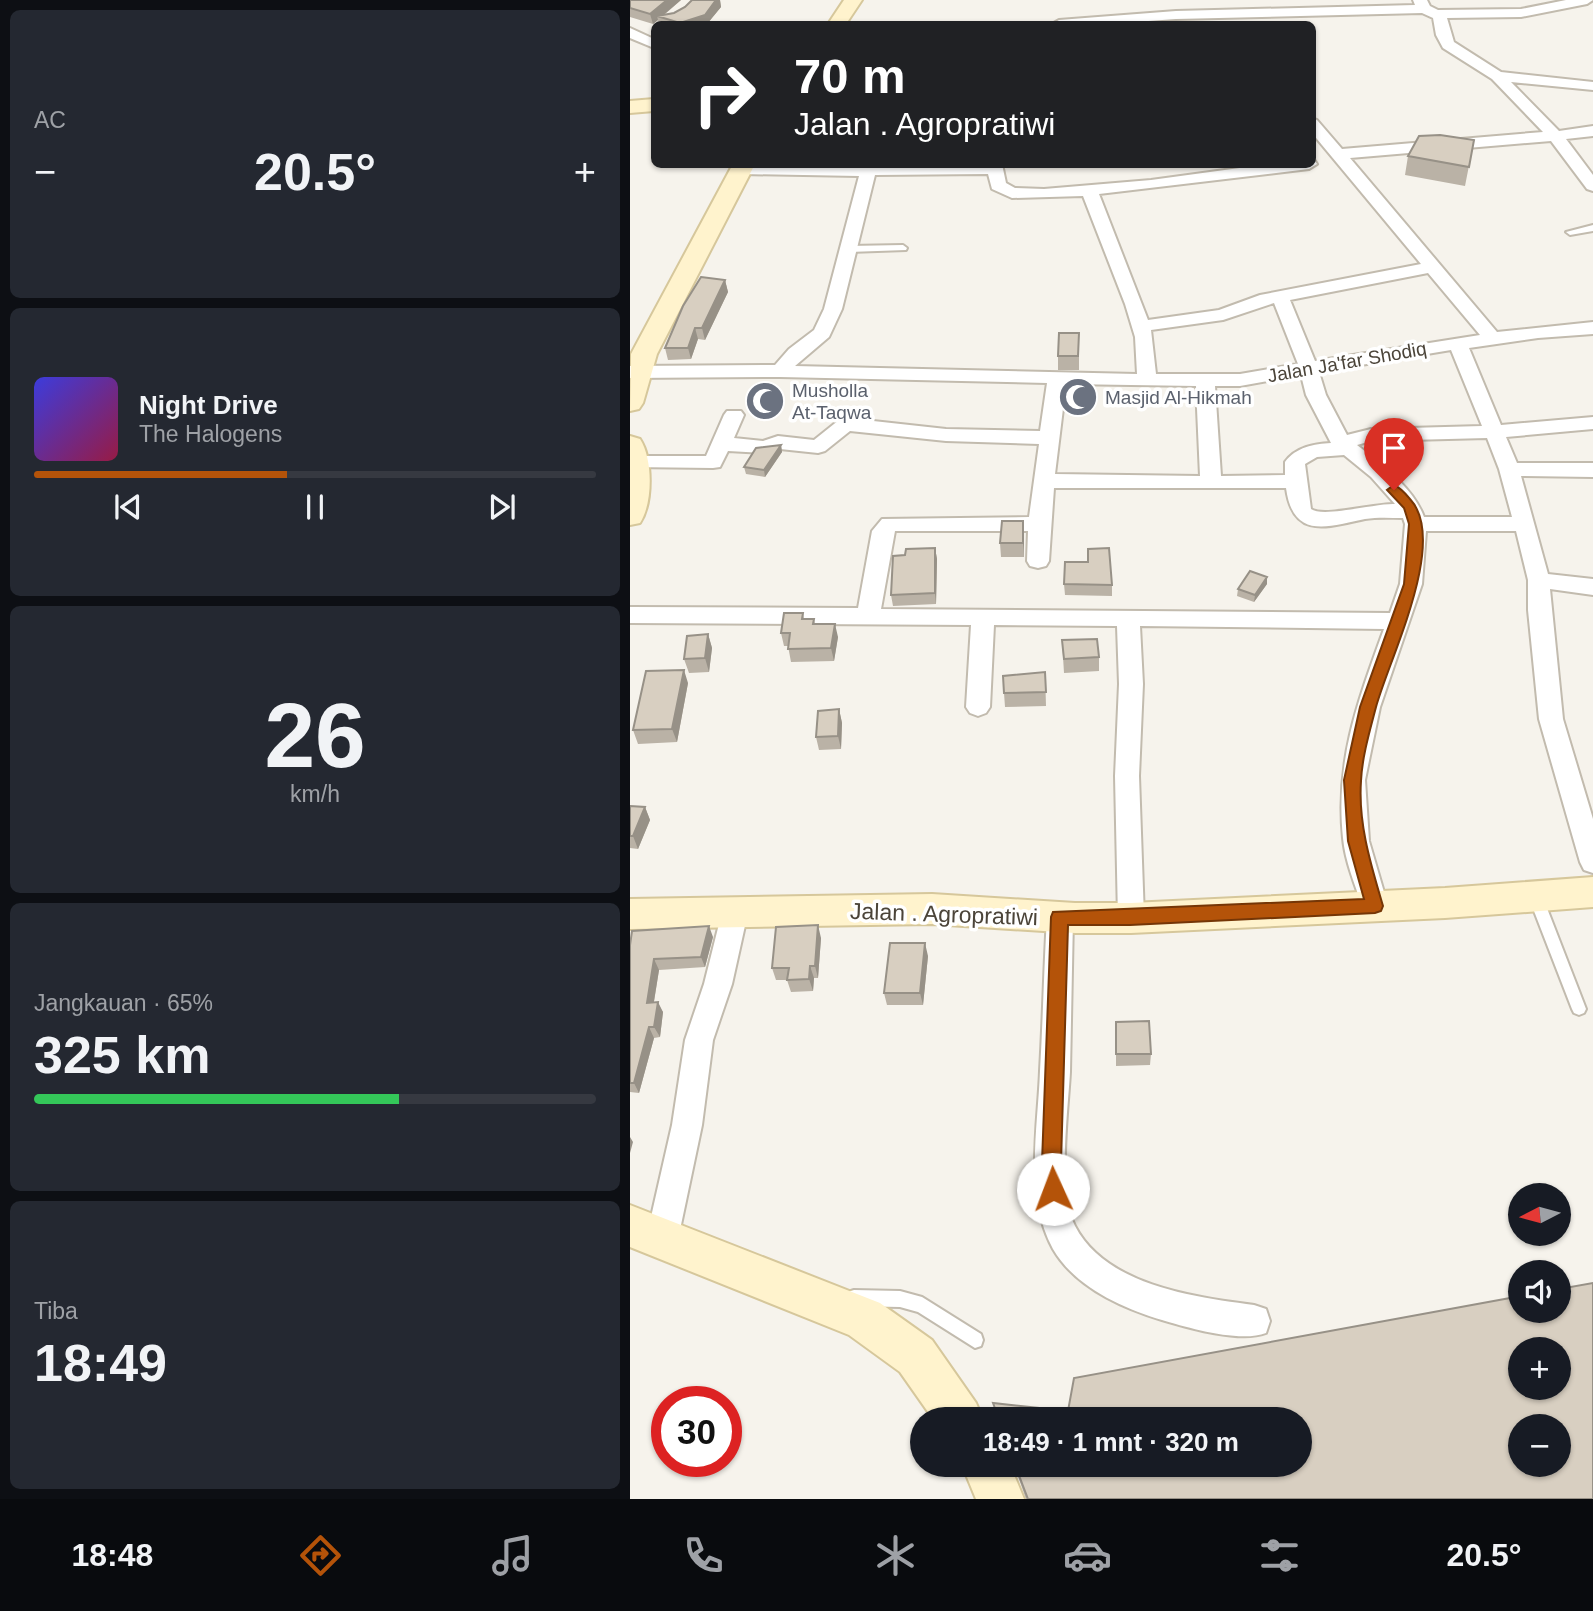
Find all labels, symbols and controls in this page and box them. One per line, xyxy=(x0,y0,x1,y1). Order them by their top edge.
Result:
icon: right xyxy=(679,49,770,140)
text: 70 m xyxy=(794,49,906,103)
text: Jalan . Agropratiwi xyxy=(794,106,1055,142)
text: AC xyxy=(34,107,66,133)
text: 20.5° xyxy=(254,143,376,201)
text: − xyxy=(34,151,56,193)
text: + xyxy=(574,151,596,193)
street label: Jalan Ja'far Shodiq xyxy=(1266,338,1428,386)
mosque icon: Masjid Al-Hikmah xyxy=(1057,376,1099,418)
mosque icon: Musholla At-Taqwa xyxy=(744,380,786,422)
place label: Musholla At-Taqwa xyxy=(792,380,872,423)
place label: Masjid Al-Hikmah xyxy=(1105,387,1252,408)
text: Night Drive xyxy=(139,390,278,420)
pin xyxy=(1364,418,1424,490)
text: The Halogens xyxy=(139,421,282,447)
icon: arrive xyxy=(1375,429,1413,467)
icon: previous xyxy=(109,488,147,526)
icon: pause xyxy=(296,488,334,526)
icon: next xyxy=(483,488,521,526)
text: 26 xyxy=(264,685,366,786)
text: km/h xyxy=(290,781,340,807)
street label: Jalan . Agropratiwi xyxy=(850,898,1038,930)
text: Jangkauan · 65% xyxy=(34,990,213,1016)
text: 325 km xyxy=(34,1026,210,1084)
position arrow xyxy=(1016,1152,1090,1226)
north arrow xyxy=(1508,1183,1572,1246)
map controls xyxy=(1508,1183,1571,1477)
button: sound xyxy=(1508,1260,1571,1323)
text: Tiba xyxy=(34,1298,78,1324)
text: 18:49 xyxy=(34,1334,167,1392)
button: + xyxy=(1508,1337,1571,1400)
speed limit sign: 30 xyxy=(651,1386,742,1477)
button: − xyxy=(1508,1414,1571,1477)
text: 18:49 · 1 mnt · 320 m xyxy=(983,1427,1239,1457)
icon: directions xyxy=(296,1531,345,1580)
icon: music xyxy=(488,1531,537,1580)
icon: phone xyxy=(679,1531,728,1580)
icon: climate xyxy=(871,1531,920,1580)
icon: car xyxy=(1063,1531,1112,1580)
icon: filters xyxy=(1255,1531,1304,1580)
text: 18:48 xyxy=(71,1537,153,1573)
text: 20.5° xyxy=(1446,1537,1522,1573)

